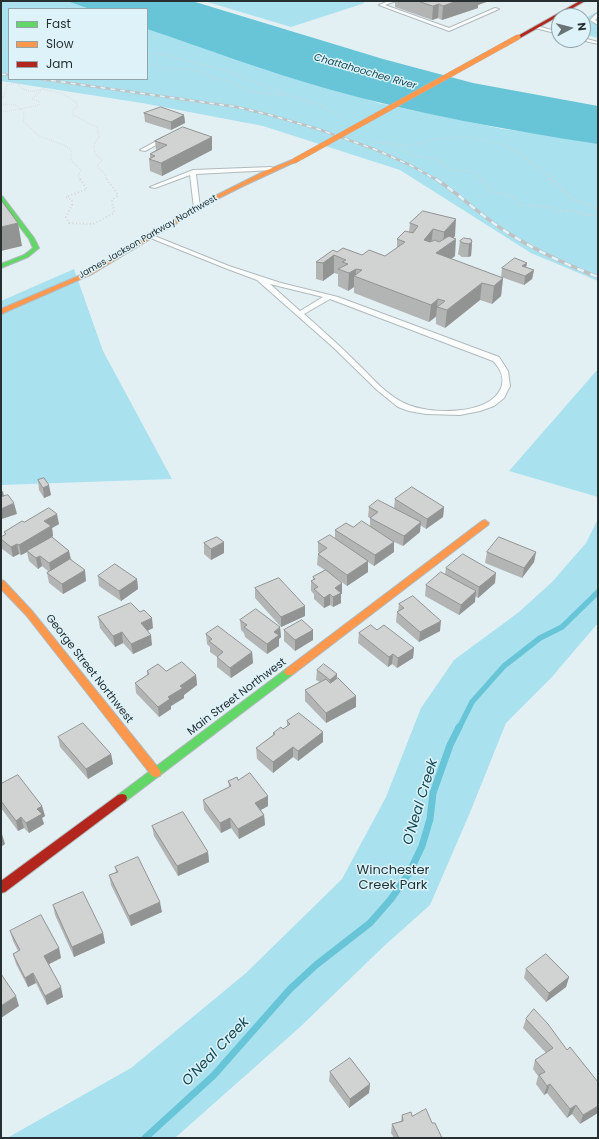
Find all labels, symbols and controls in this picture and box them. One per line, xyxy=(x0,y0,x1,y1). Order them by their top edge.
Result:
legend xyxy=(8,8,148,80)
north arrow xyxy=(551,8,591,48)
text: Fast xyxy=(46,15,71,32)
text: N xyxy=(573,22,590,32)
text: Slow xyxy=(46,35,74,52)
water label: Chattahoochee River xyxy=(312,52,418,92)
text: Jam xyxy=(46,55,73,72)
street label: James Jackson Parkway Northwest xyxy=(77,193,219,281)
street label: George Street Northwest xyxy=(42,612,136,726)
street label: Main Street Northwest xyxy=(185,656,289,738)
water label: O'Neal Creek xyxy=(400,757,442,847)
park label: Winchester Creek Park xyxy=(357,863,429,894)
water label: O'Neal Creek xyxy=(179,1014,253,1090)

